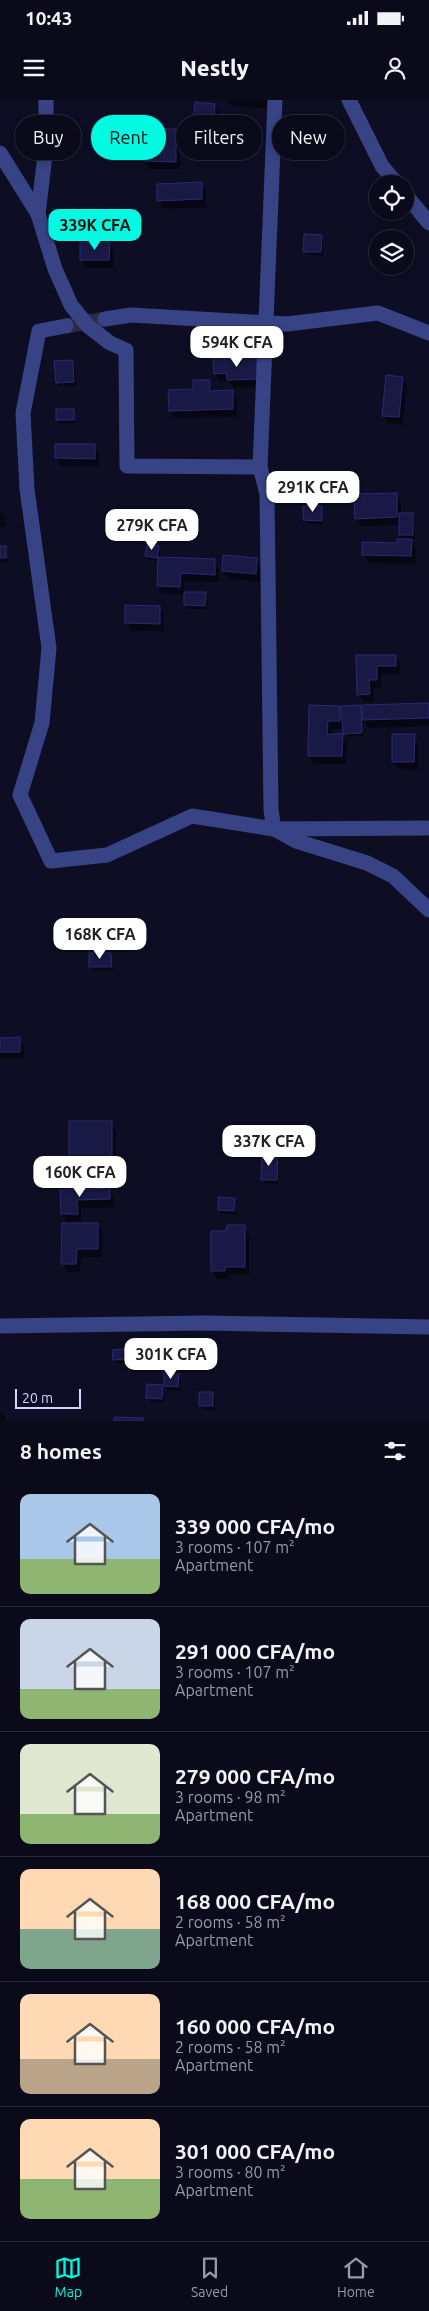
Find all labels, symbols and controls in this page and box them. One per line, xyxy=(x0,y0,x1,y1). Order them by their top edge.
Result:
text: 10:43 xyxy=(25,7,73,29)
icon: menu xyxy=(20,54,48,82)
icon: person xyxy=(381,54,409,82)
text: Nestly xyxy=(180,55,249,80)
chip: Buy xyxy=(15,115,81,160)
chip: Rent xyxy=(91,115,166,160)
chip: Filters xyxy=(176,115,262,160)
chip: New xyxy=(272,115,345,160)
map controls xyxy=(369,175,414,275)
button: locate xyxy=(369,175,414,220)
pin: 339K CFA xyxy=(43,208,147,251)
text: 339K CFA xyxy=(59,216,131,234)
button: layers xyxy=(369,230,414,275)
pin: 594K CFA xyxy=(185,326,289,368)
text: 594K CFA xyxy=(201,333,273,351)
pin: 291K CFA xyxy=(261,470,365,513)
text: 291K CFA xyxy=(277,478,349,496)
pin: 279K CFA xyxy=(100,508,204,551)
text: 279K CFA xyxy=(116,516,188,534)
pin: 168K CFA xyxy=(48,918,152,960)
text: 168K CFA xyxy=(64,925,136,943)
pin: 337K CFA xyxy=(217,1124,321,1167)
text: 337K CFA xyxy=(233,1132,305,1150)
pin: 160K CFA xyxy=(28,1156,132,1198)
text: 160K CFA xyxy=(44,1163,116,1181)
pin: 301K CFA xyxy=(119,1338,223,1380)
text: 301K CFA xyxy=(135,1345,207,1363)
scale bar xyxy=(15,1386,81,1409)
text: 20 m xyxy=(22,1390,53,1406)
icon: filters xyxy=(381,1437,409,1465)
text: 8 homes xyxy=(20,1439,102,1463)
icon: home xyxy=(60,1514,120,1574)
text: 339 000 CFA/mo xyxy=(175,1514,335,1538)
text: 3 rooms · 107 m² xyxy=(175,1538,295,1556)
text: Apartment xyxy=(175,1556,253,1574)
icon: home xyxy=(60,1639,120,1699)
text: 291 000 CFA/mo xyxy=(175,1639,335,1663)
text: 3 rooms · 107 m² xyxy=(175,1663,295,1681)
text: Apartment xyxy=(175,1681,253,1699)
icon: home xyxy=(60,1764,120,1824)
text: 279 000 CFA/mo xyxy=(175,1764,335,1788)
text: 3 rooms · 98 m² xyxy=(175,1788,286,1806)
text: Apartment xyxy=(175,1806,253,1824)
icon: home xyxy=(60,1889,120,1949)
text: 168 000 CFA/mo xyxy=(175,1889,335,1913)
text: 2 rooms · 58 m² xyxy=(175,1913,286,1931)
text: Apartment xyxy=(175,1931,253,1949)
icon: home xyxy=(60,2014,120,2074)
text: 160 000 CFA/mo xyxy=(175,2014,335,2038)
text: 2 rooms · 58 m² xyxy=(175,2038,286,2056)
text: Apartment xyxy=(175,2056,253,2074)
icon: home xyxy=(60,2139,120,2199)
text: 301 000 CFA/mo xyxy=(175,2139,335,2163)
text: 3 rooms · 80 m² xyxy=(175,2163,286,2181)
text: Apartment xyxy=(175,2181,253,2199)
tab: Map xyxy=(54,2254,82,2300)
tab: Saved xyxy=(191,2254,228,2300)
tab: Home xyxy=(337,2254,375,2300)

